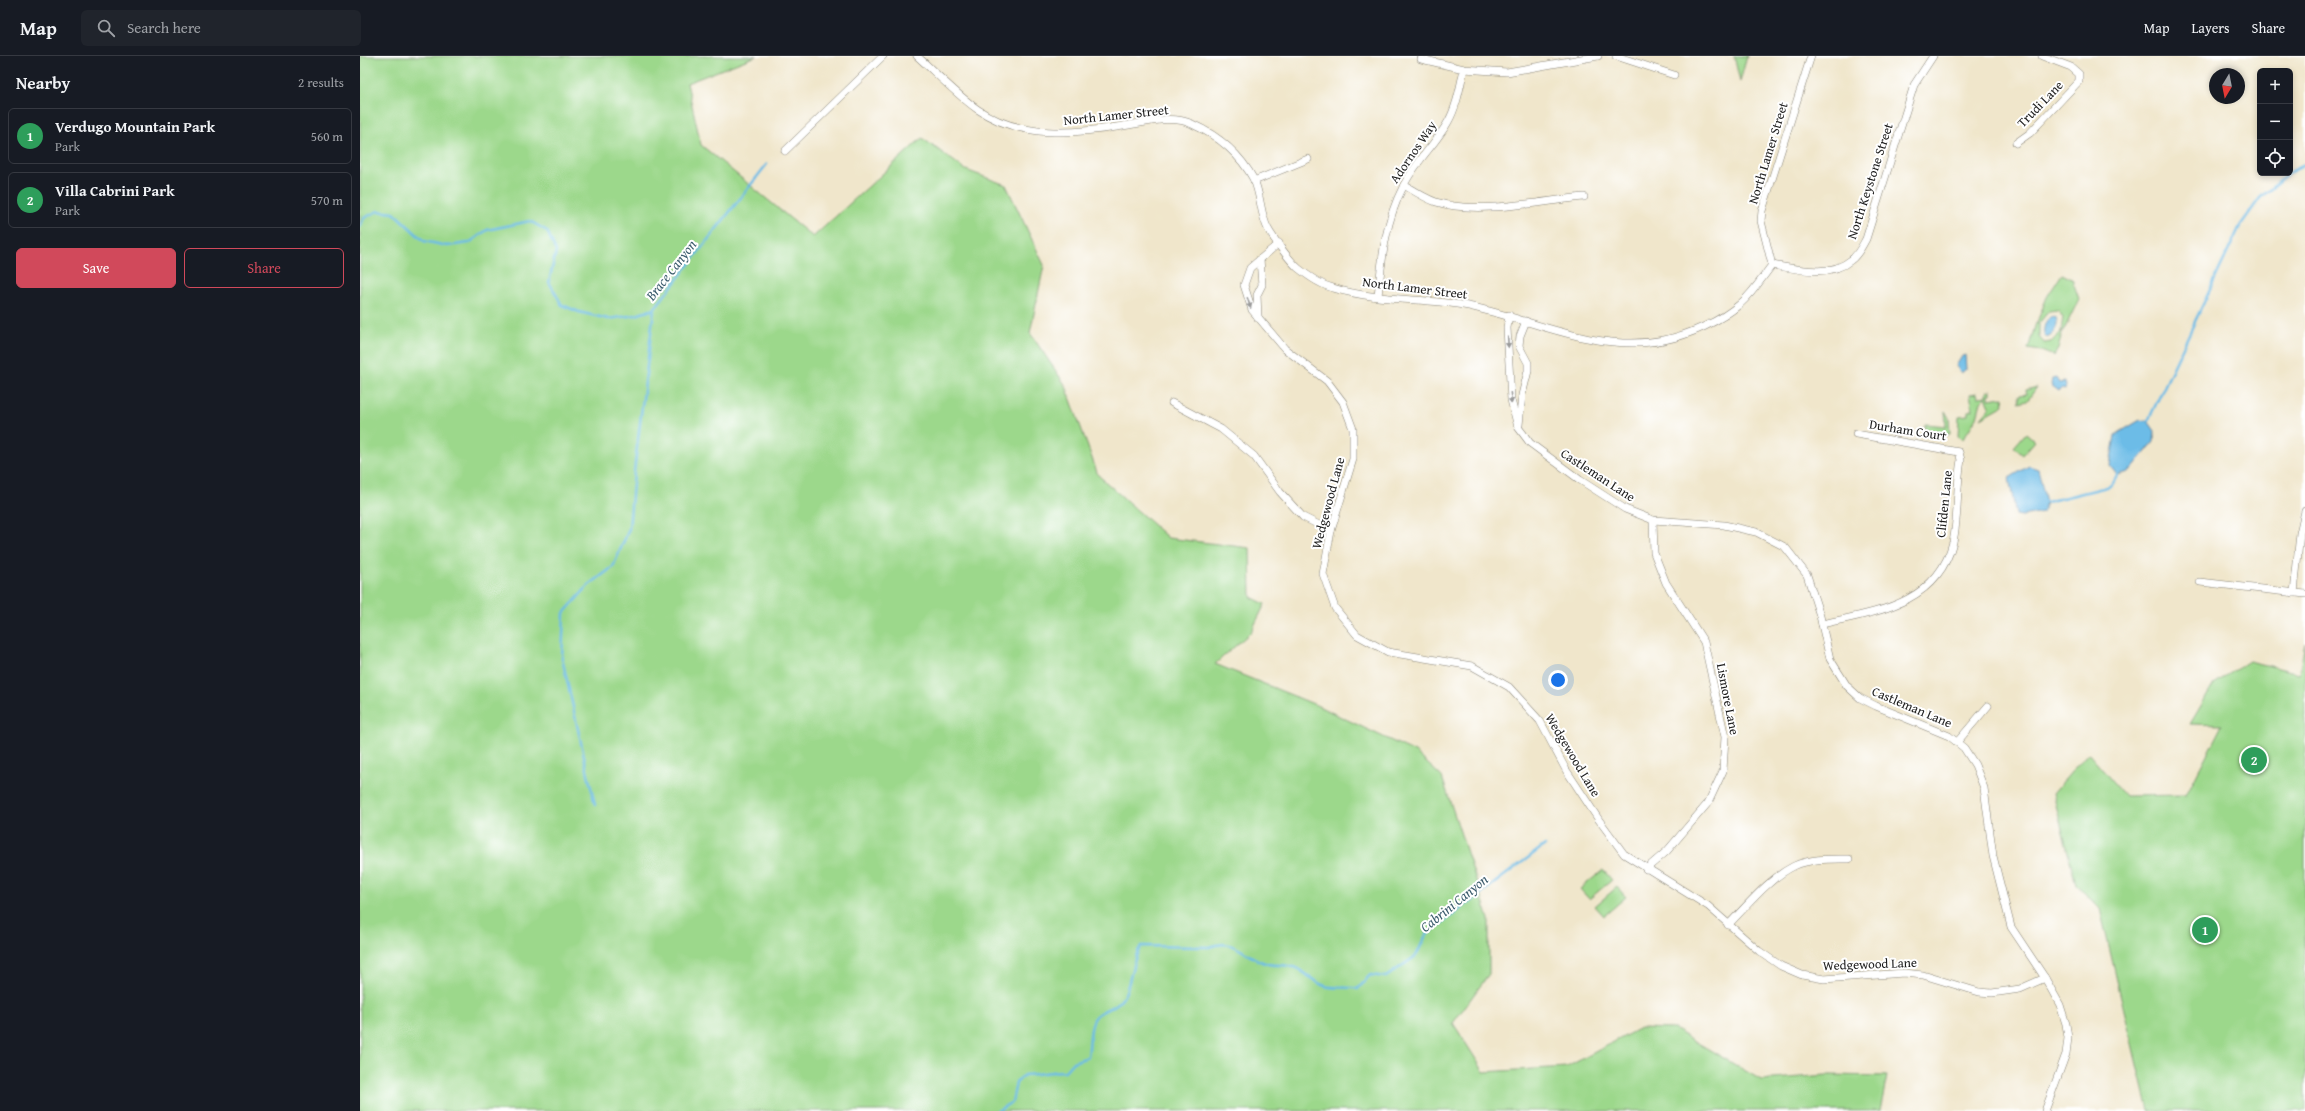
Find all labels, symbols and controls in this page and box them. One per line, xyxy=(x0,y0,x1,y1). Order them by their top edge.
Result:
search box xyxy=(81,10,361,46)
text: Map xyxy=(20,14,57,42)
icon: search xyxy=(95,17,117,39)
text: Search here xyxy=(127,17,201,38)
text: Map xyxy=(2144,18,2170,38)
text: Layers xyxy=(2192,18,2230,38)
text: Share xyxy=(2252,18,2285,38)
north arrow xyxy=(2209,68,2245,104)
map controls xyxy=(2257,68,2293,176)
button: + xyxy=(2257,68,2293,104)
text: Nearby xyxy=(16,70,70,95)
text: 2 results xyxy=(298,73,344,92)
street label: Trudi Lane xyxy=(2013,76,2067,132)
street label: North Lamer Street xyxy=(1743,99,1793,206)
street label: North Lamer Street xyxy=(1063,100,1170,130)
button: − xyxy=(2257,104,2293,140)
text: Verdugo Mountain Park xyxy=(55,116,215,137)
street label: Adornos Way xyxy=(1385,116,1441,187)
street label: North Keystone Street xyxy=(1842,120,1898,241)
text: 1 xyxy=(27,127,33,146)
text: 560 m xyxy=(311,127,343,146)
text: Park xyxy=(55,137,80,156)
button: locate xyxy=(2257,140,2293,176)
text: Villa Cabrini Park xyxy=(55,180,175,201)
text: 2 xyxy=(27,191,33,210)
text: 570 m xyxy=(311,191,343,210)
text: Park xyxy=(55,201,80,220)
water label: Brace Canyon xyxy=(640,235,701,305)
button: Save xyxy=(16,248,176,288)
button: Share xyxy=(184,248,344,288)
street label: North Lamer Street xyxy=(1361,272,1469,304)
one-way arrow xyxy=(1246,297,1252,309)
one-way arrow xyxy=(1504,336,1511,348)
one-way arrow xyxy=(1508,392,1514,405)
street label: Durham Court xyxy=(1868,415,1948,446)
street label: Castleman Lane xyxy=(1557,444,1639,506)
street label: Wedgewood Lane xyxy=(1307,455,1349,551)
street label: Clifden Lane xyxy=(1931,469,1957,539)
street label: Lismore Lane xyxy=(1712,662,1744,736)
your location xyxy=(1548,670,1568,690)
street label: Castleman Lane xyxy=(1869,682,1955,732)
street label: Wedgewood Lane xyxy=(1541,710,1605,800)
pin: 2 xyxy=(2241,745,2267,775)
water label: Cabrini Canyon xyxy=(1416,869,1492,937)
pin: 1 xyxy=(2192,915,2218,945)
street label: Wedgewood Lane xyxy=(1823,953,1917,975)

